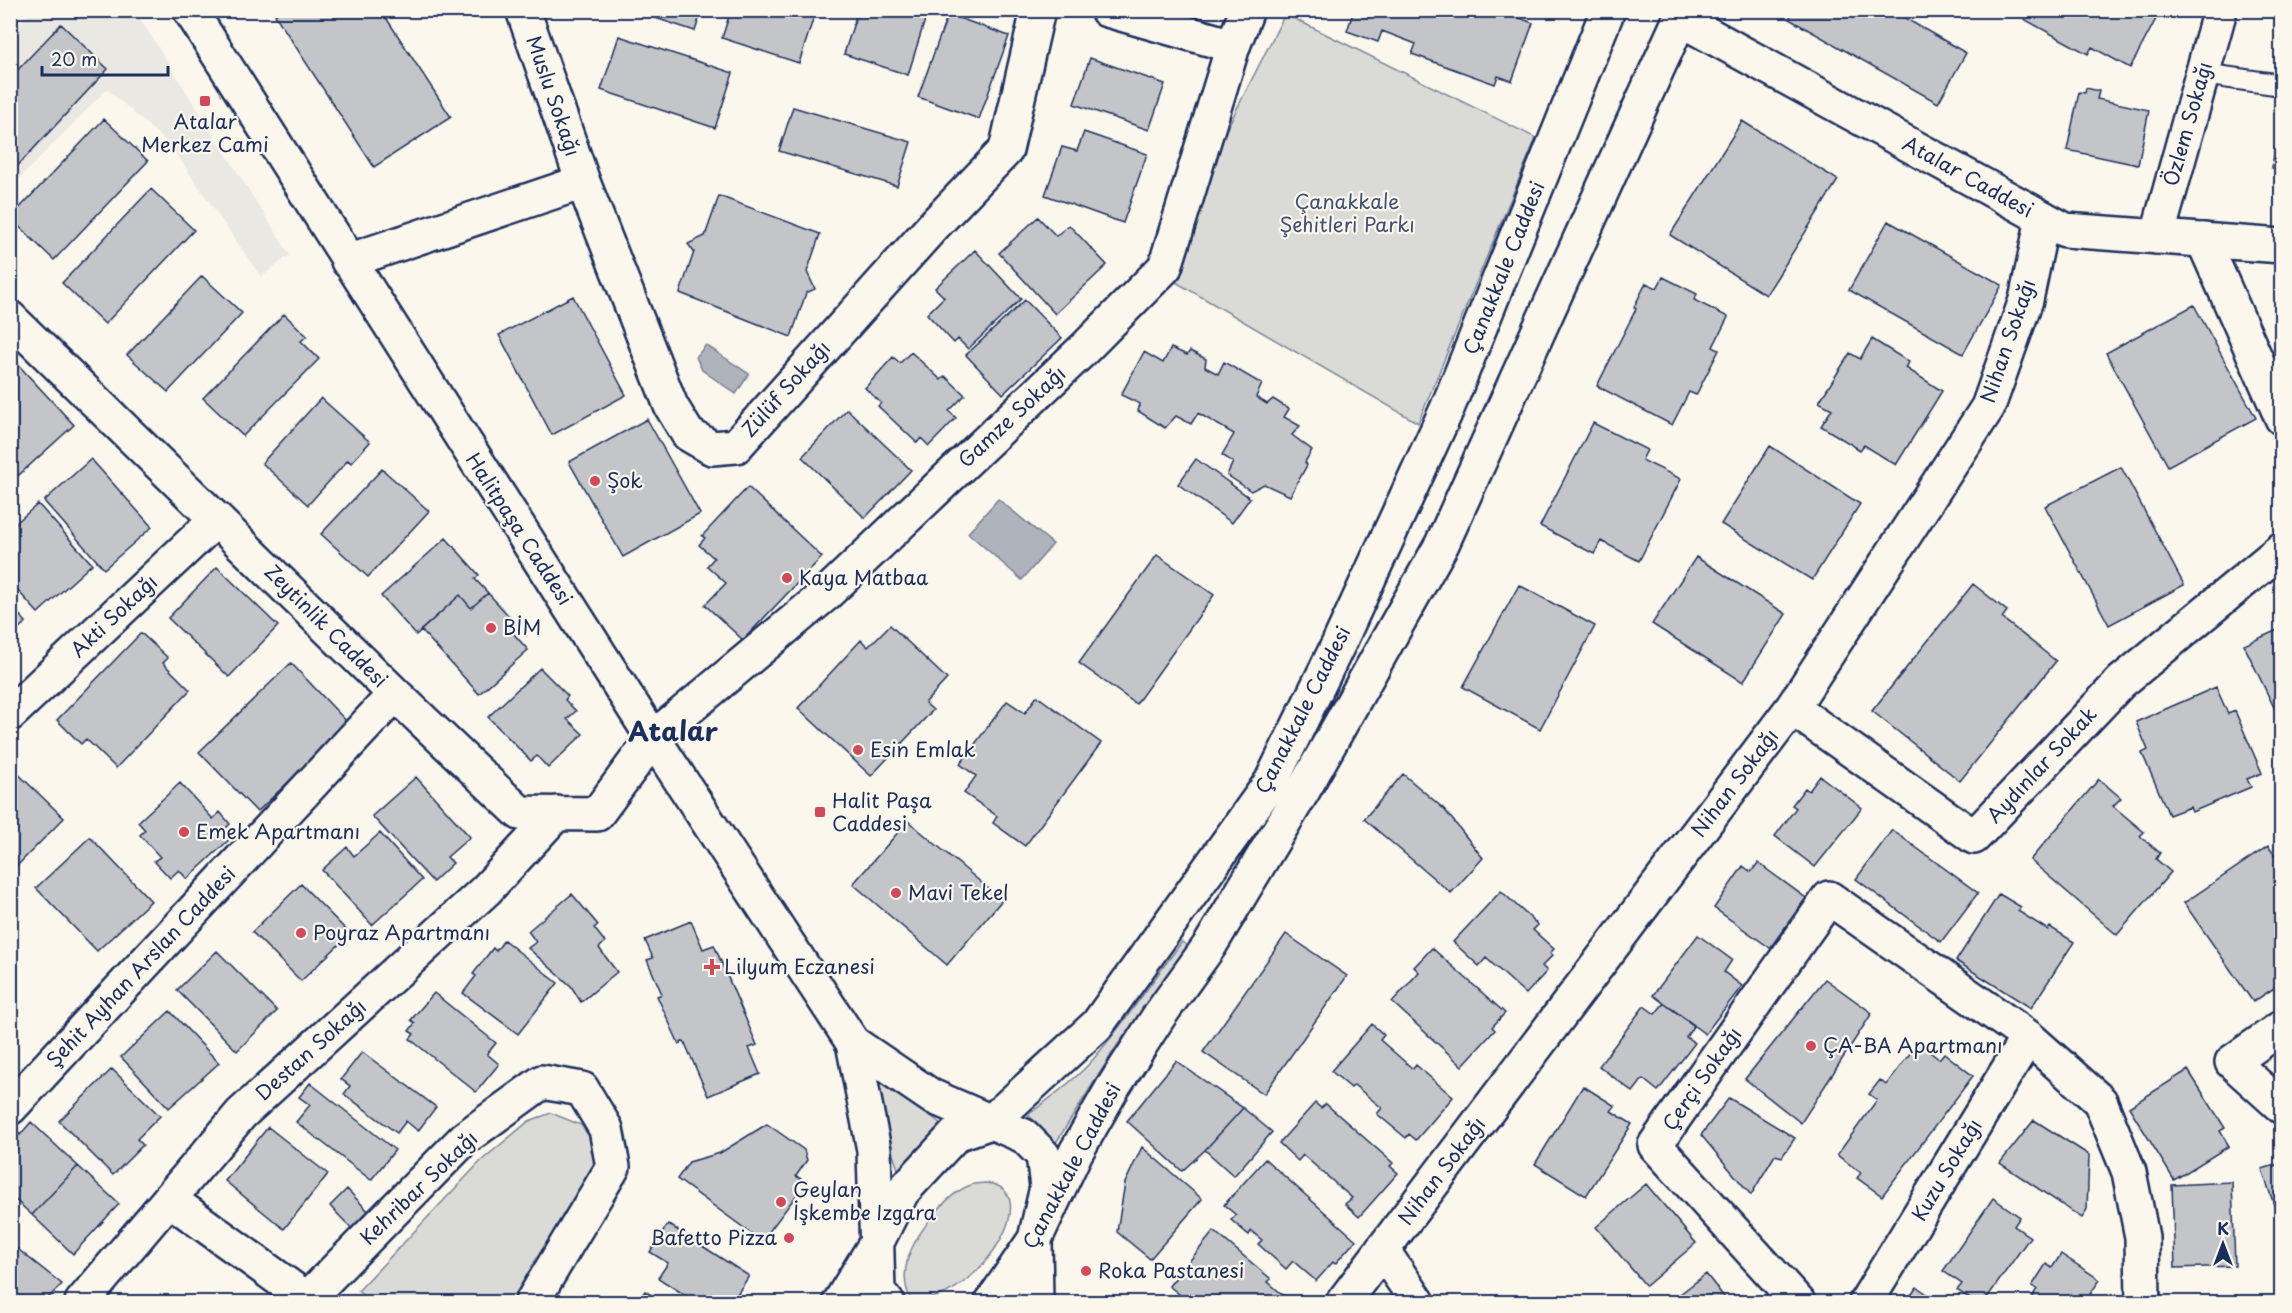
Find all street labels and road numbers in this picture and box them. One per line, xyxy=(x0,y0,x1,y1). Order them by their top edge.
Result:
street label: Muslu Sokağı xyxy=(519,31,589,160)
street label: Özlem Sokağı xyxy=(2155,58,2219,189)
street label: Atalar Caddesi xyxy=(1898,128,2039,224)
street label: Çanakkale Caddesi xyxy=(1455,176,1552,359)
street label: Nihan Sokağı xyxy=(1972,275,2042,406)
street label: Zülüf Sokağı xyxy=(734,334,837,443)
street label: Gamze Sokağı xyxy=(951,358,1072,474)
street label: Halitpaşa Caddesi xyxy=(459,446,580,611)
street label: Zeytinlik Caddesi xyxy=(258,557,395,694)
street label: Akti Sokağı xyxy=(63,567,164,664)
street label: Çanakkale Caddesi xyxy=(1247,621,1357,799)
street label: Aydınlar Sokak xyxy=(1979,699,2103,829)
street label: Nihan Sokağı xyxy=(1683,722,1785,843)
street label: Şehit Ayhan Arslan Caddesi xyxy=(39,859,242,1074)
street label: Destan Sokağı xyxy=(248,991,372,1107)
street label: Çerçi Sokağı xyxy=(1654,1020,1748,1136)
street label: Çanakkale Caddesi xyxy=(1015,1077,1128,1254)
street label: Nihan Sokağı xyxy=(1390,1110,1492,1231)
street label: Kuzu Sokağı xyxy=(1904,1113,1989,1226)
street label: Kehribar Sokağı xyxy=(353,1123,484,1251)

